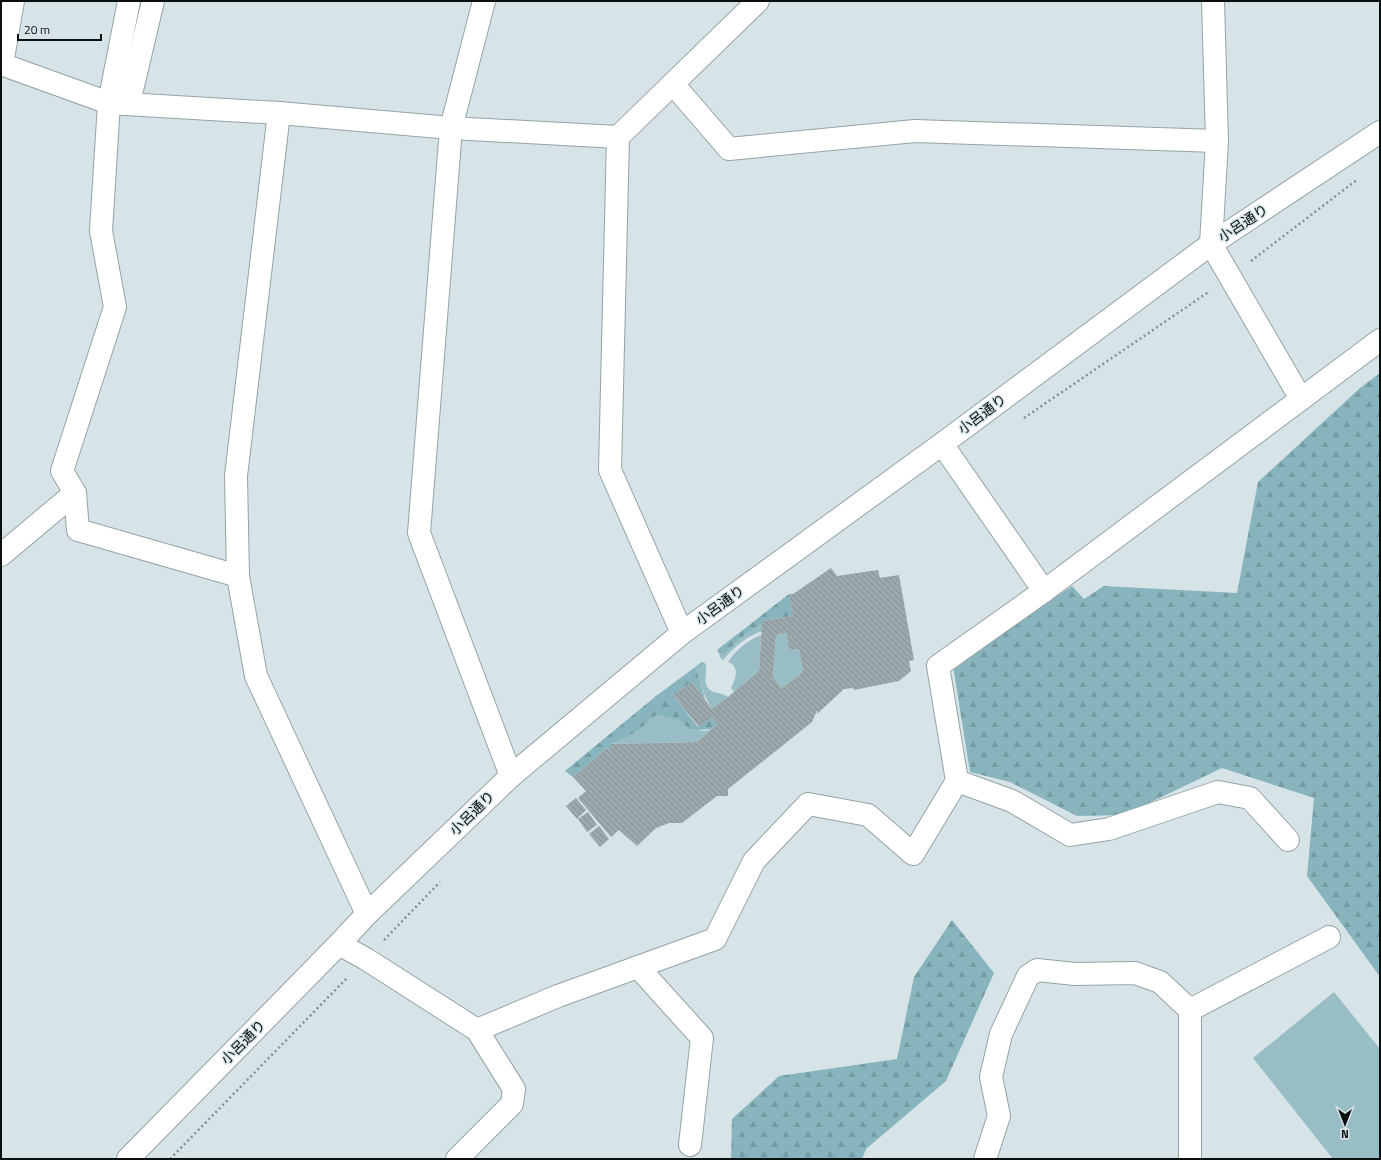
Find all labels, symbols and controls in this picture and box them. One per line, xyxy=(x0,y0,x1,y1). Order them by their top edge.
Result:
scale bar xyxy=(18,16,101,42)
text: 20 m xyxy=(24,20,50,39)
street label: 小呂通り xyxy=(1214,199,1272,247)
street label: 小呂通り xyxy=(953,388,1010,439)
street label: 小呂通り xyxy=(691,580,749,630)
street label: 小呂通り xyxy=(444,786,499,840)
street label: 小呂通り xyxy=(215,1014,270,1069)
north arrow xyxy=(1325,1104,1365,1144)
text: N xyxy=(1341,1126,1349,1142)

